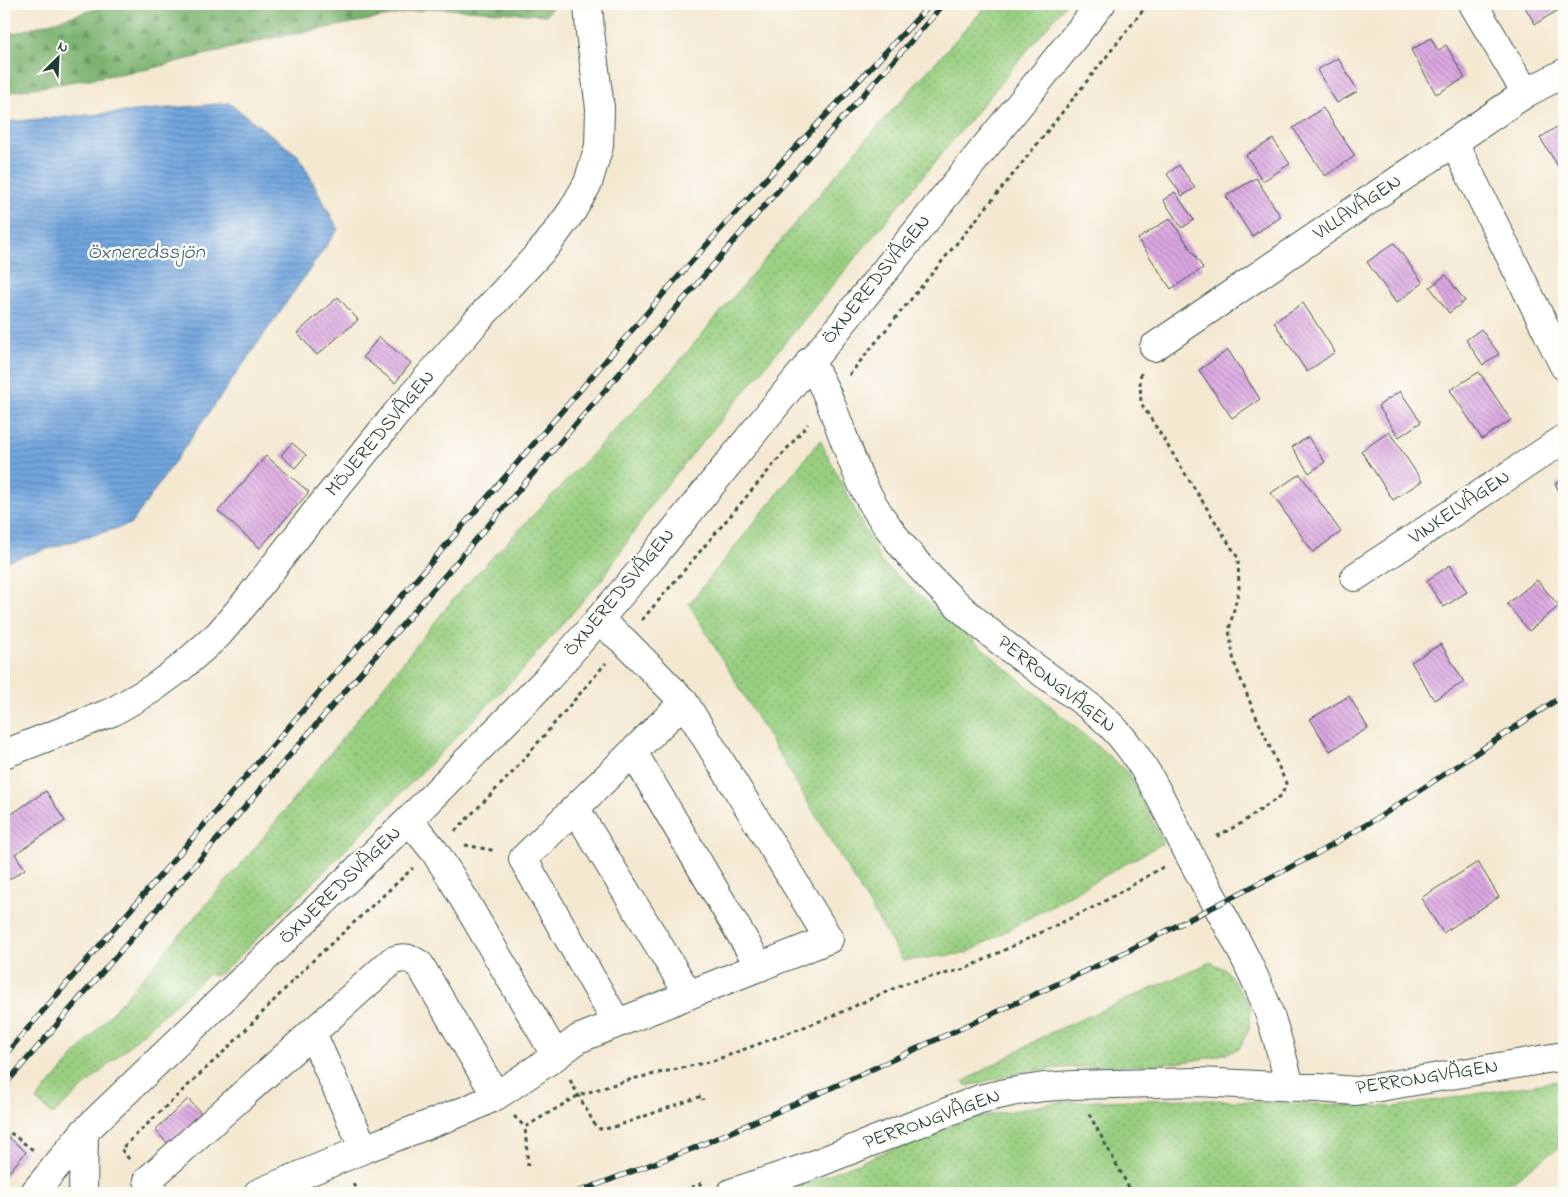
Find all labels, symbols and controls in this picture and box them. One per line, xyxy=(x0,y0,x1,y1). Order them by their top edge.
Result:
north arrow xyxy=(32,32,82,82)
text: N xyxy=(54,36,71,59)
street label: VILLAVÄGEN xyxy=(1307,168,1408,249)
street label: ÖXNEREDSVÄGEN xyxy=(815,209,939,351)
water label: Öxneredssjön xyxy=(87,238,205,268)
street label: MÖJEREDSVÄGEN xyxy=(319,364,443,504)
street label: VINKELVÄGEN xyxy=(1403,463,1516,553)
street label: ÖXNEREDSVÄGEN xyxy=(557,522,683,664)
street label: PERRONGVÄGEN xyxy=(990,629,1122,741)
street label: ÖXNEREDSVÄGEN xyxy=(273,820,409,952)
street label: PERRONGVÄGEN xyxy=(1354,1052,1500,1104)
street label: PERRONGVÄGEN xyxy=(859,1082,1005,1158)

